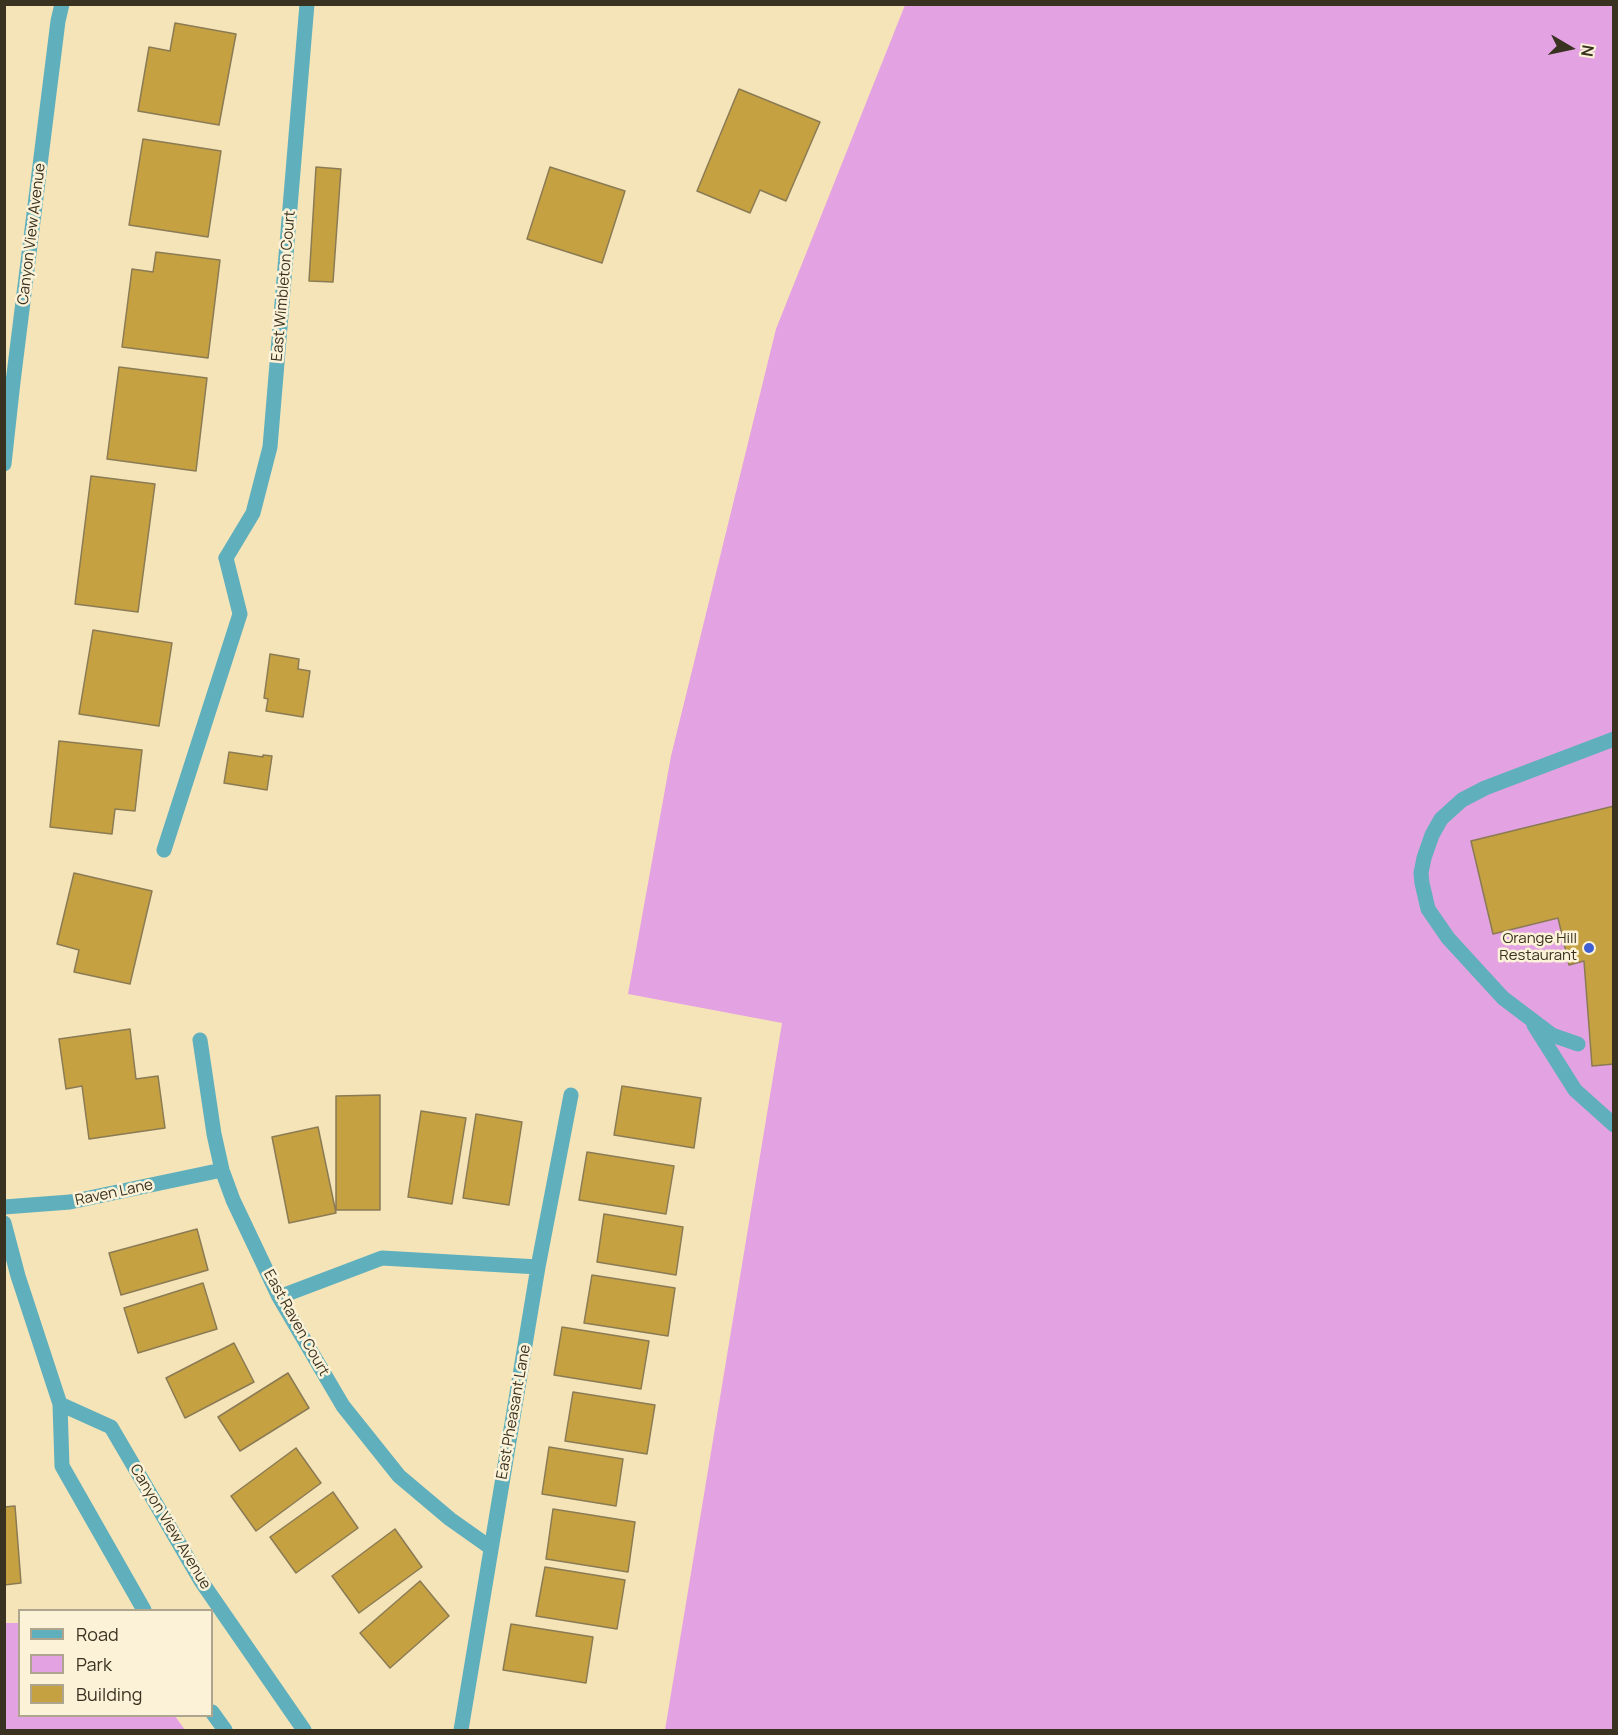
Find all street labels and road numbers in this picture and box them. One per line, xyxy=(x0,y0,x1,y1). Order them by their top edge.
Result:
street label: Canyon View Avenue xyxy=(14,162,50,306)
street label: East Wimbleton Court xyxy=(268,210,300,362)
street label: Raven Lane xyxy=(74,1176,154,1210)
street label: East Raven Court xyxy=(259,1267,333,1379)
street label: East Pheasant Lane xyxy=(493,1343,535,1481)
street label: Canyon View Avenue xyxy=(126,1461,214,1593)

